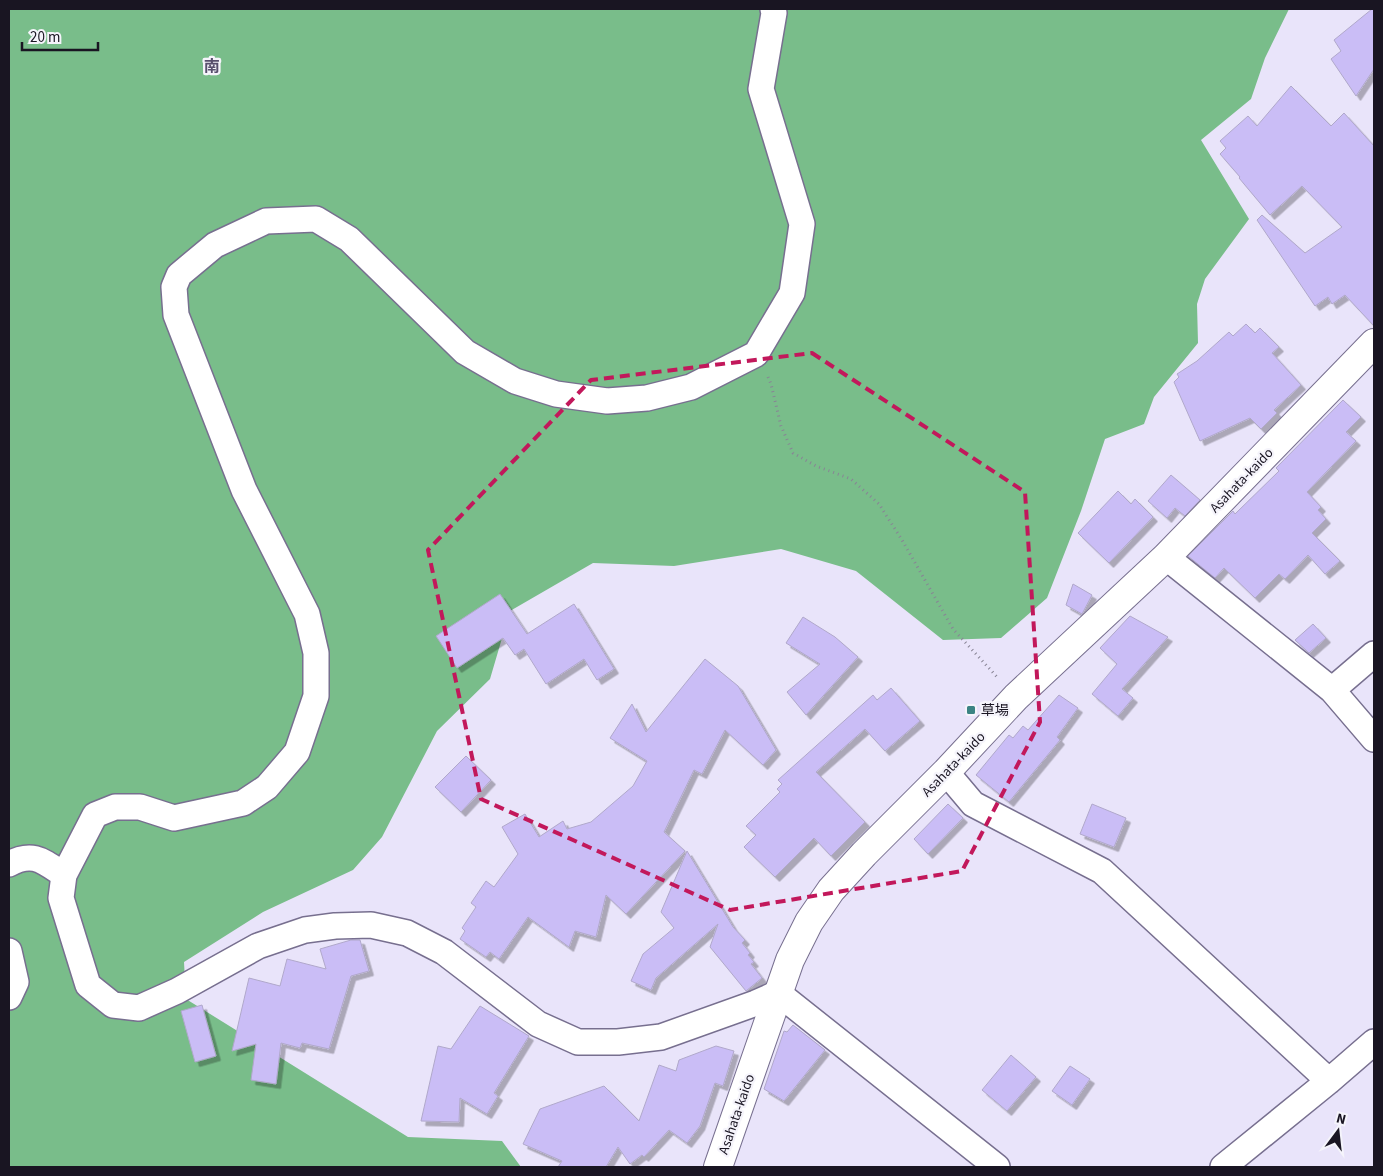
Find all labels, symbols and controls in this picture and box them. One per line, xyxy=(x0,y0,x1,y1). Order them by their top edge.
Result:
scale bar xyxy=(22,20,99,52)
text: 20 m xyxy=(30,27,60,48)
district label: 南 xyxy=(204,56,220,78)
street label: Asahata-kaido xyxy=(1205,444,1278,518)
place label: 草場 xyxy=(981,701,1009,721)
marker: 草場 xyxy=(965,704,977,716)
street label: Asahata-kaido xyxy=(917,728,990,802)
street label: Asahata-kaido xyxy=(714,1071,760,1157)
north arrow xyxy=(1313,1106,1363,1156)
text: N xyxy=(1334,1109,1348,1130)

